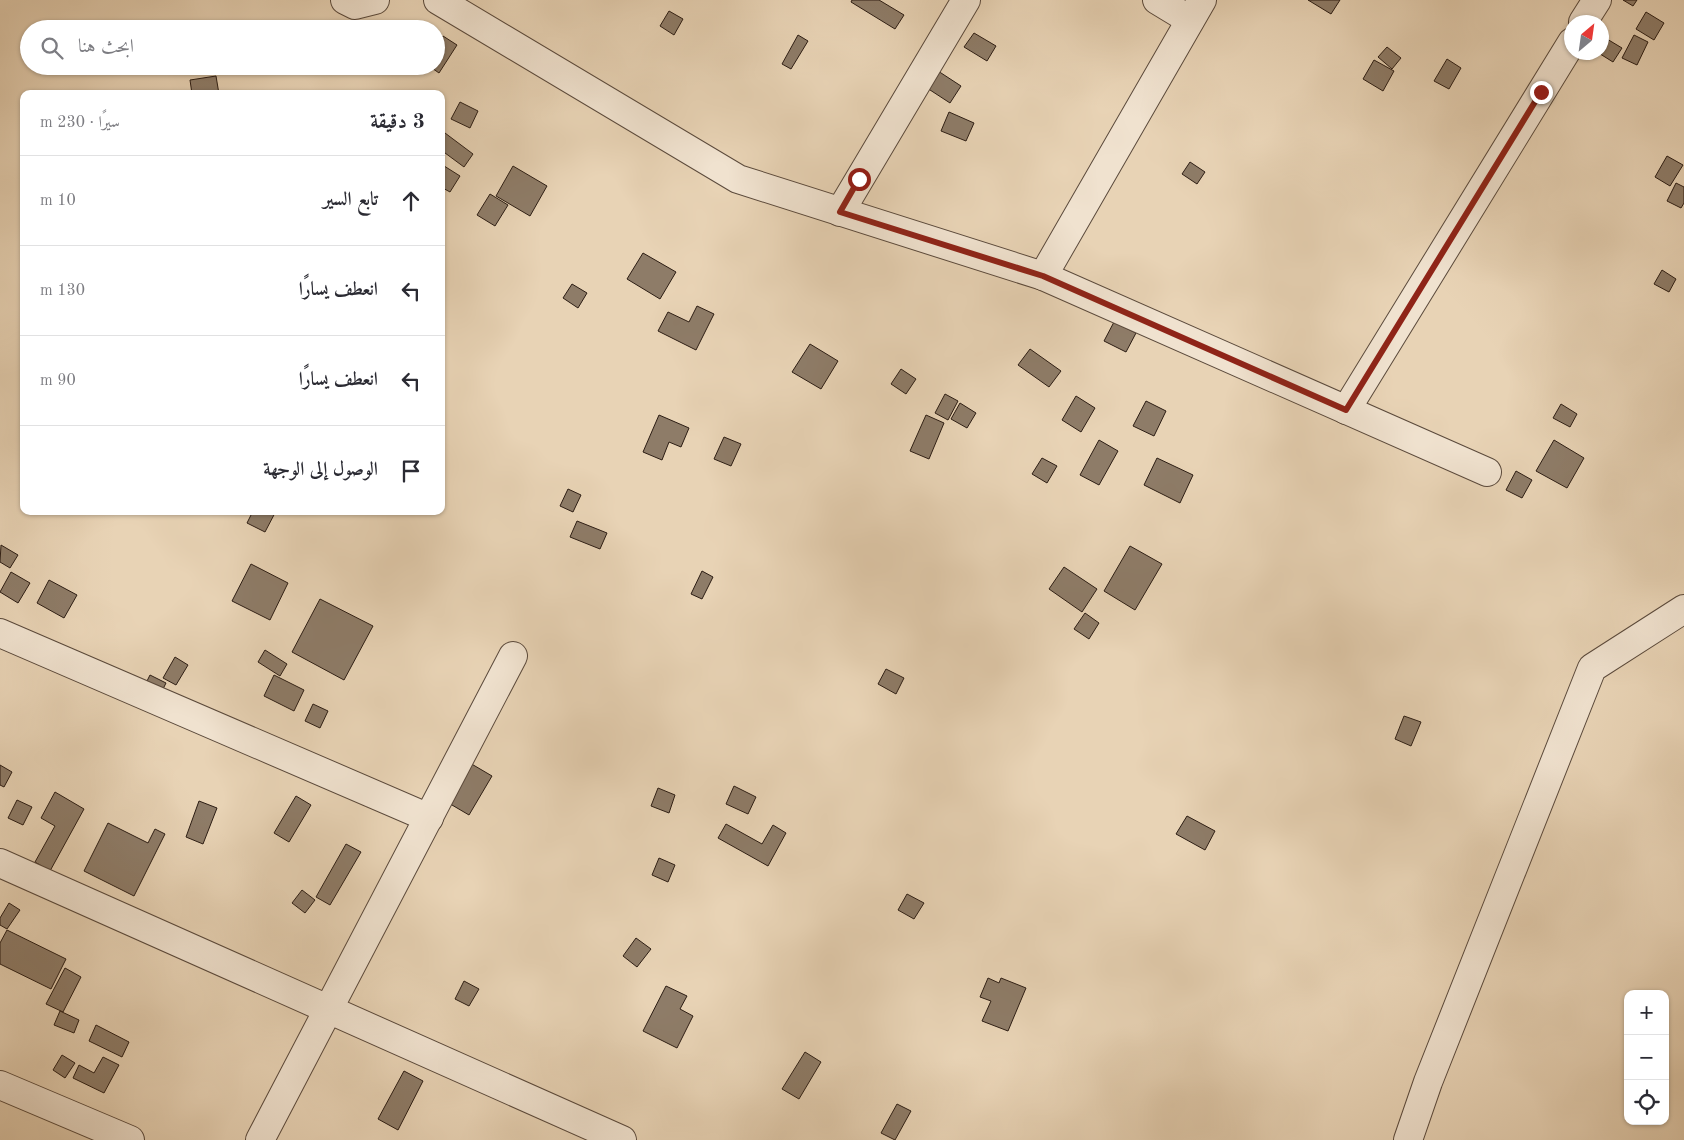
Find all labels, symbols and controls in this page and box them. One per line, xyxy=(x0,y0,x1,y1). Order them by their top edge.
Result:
north arrow xyxy=(1564,15,1609,60)
search box xyxy=(20,20,445,75)
icon: search xyxy=(38,34,66,62)
text: ابحث هنا xyxy=(78,38,134,57)
route end xyxy=(1530,81,1553,104)
text: 3 دقيقة xyxy=(370,112,425,133)
text: سيرًا · 230 m xyxy=(40,115,120,131)
route start xyxy=(848,168,871,191)
icon: ahead xyxy=(397,187,425,215)
text: تابع السير xyxy=(323,191,378,210)
text: 10 m xyxy=(40,193,76,209)
icon: left xyxy=(397,277,425,305)
text: انعطف يسارًا xyxy=(299,281,378,300)
text: 130 m xyxy=(40,283,85,299)
icon: left xyxy=(397,367,425,395)
text: انعطف يسارًا xyxy=(299,371,378,390)
text: 90 m xyxy=(40,373,76,389)
icon: arrive xyxy=(397,457,425,485)
text: الوصول إلى الوجهة xyxy=(263,461,378,480)
map controls xyxy=(1624,990,1669,1125)
button: + xyxy=(1624,990,1669,1035)
button: − xyxy=(1624,1035,1669,1080)
button: locate xyxy=(1624,1080,1669,1125)

